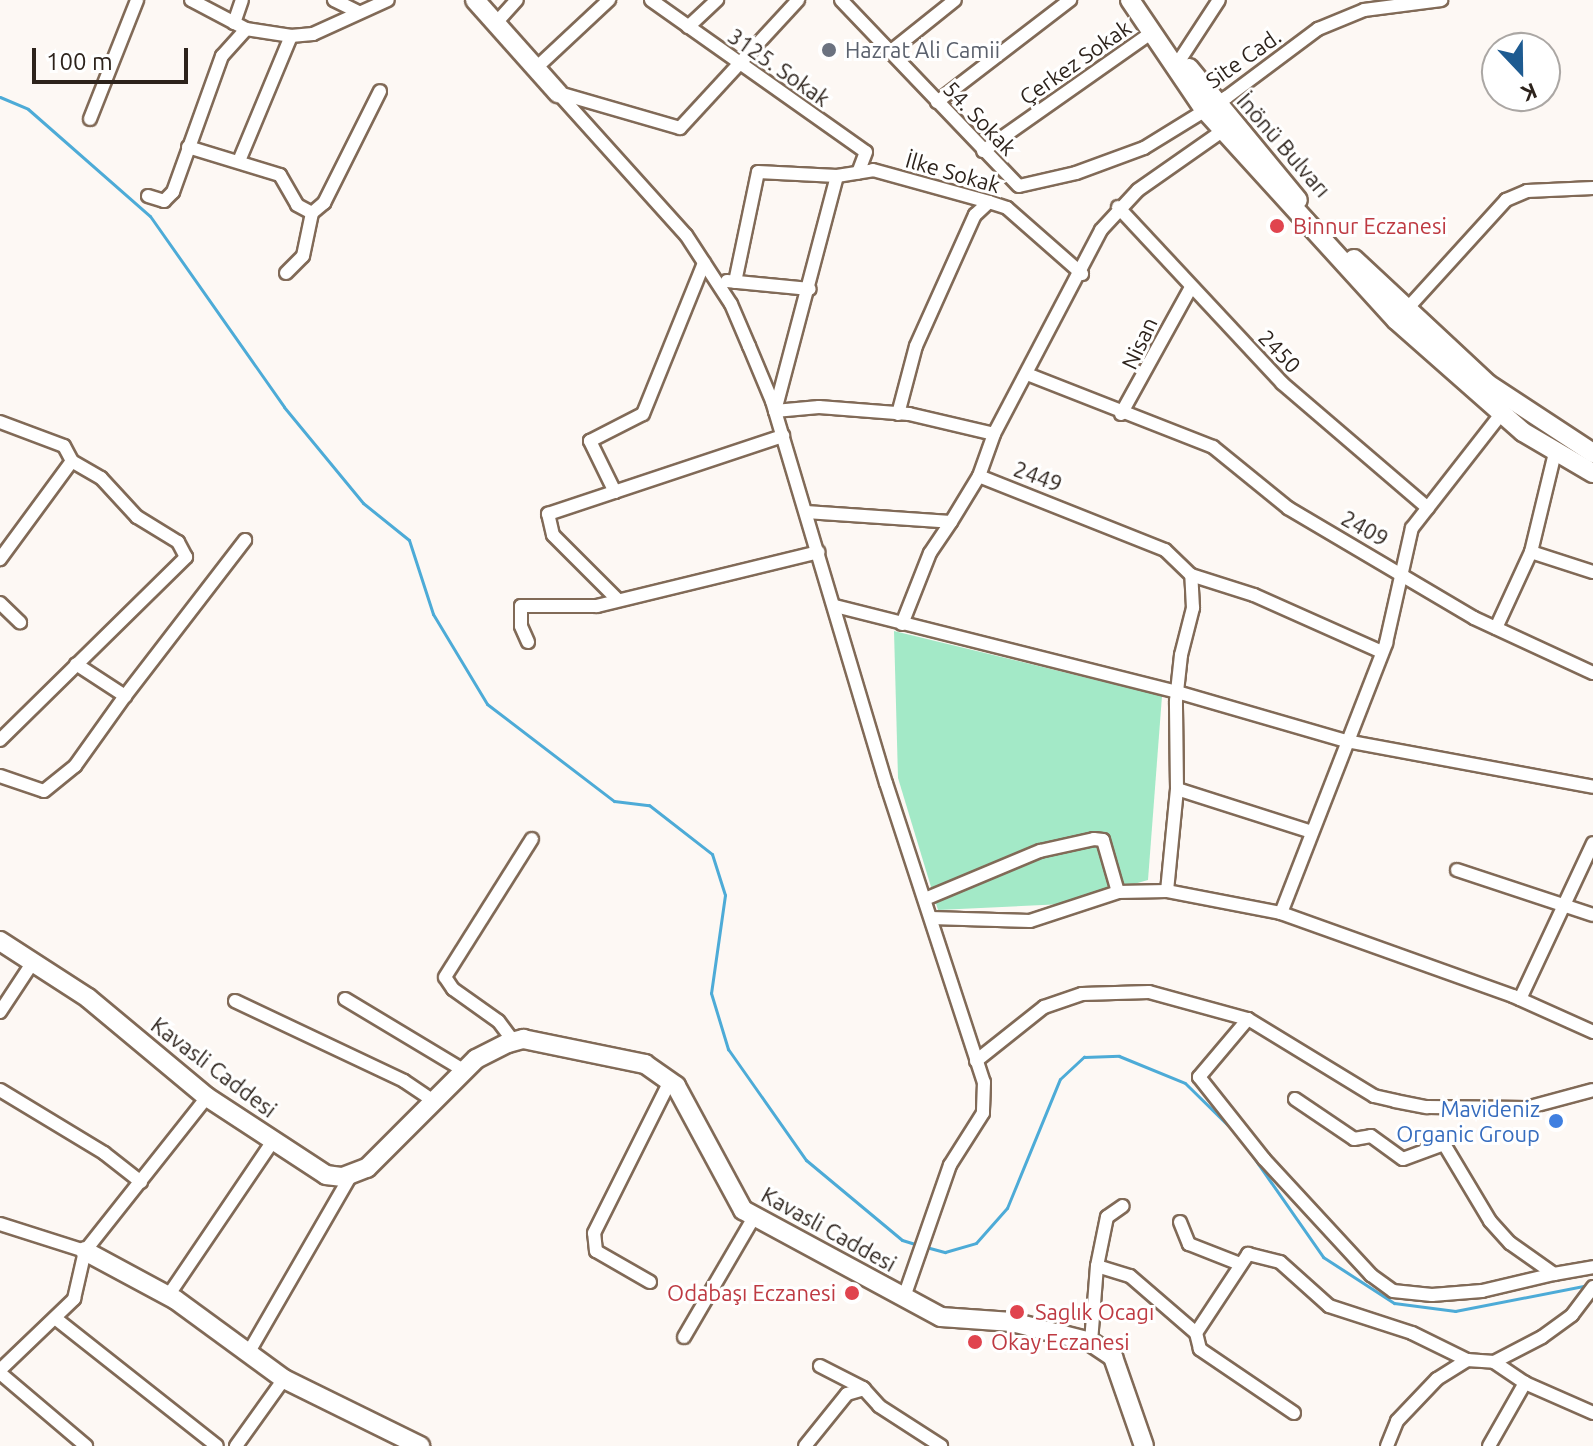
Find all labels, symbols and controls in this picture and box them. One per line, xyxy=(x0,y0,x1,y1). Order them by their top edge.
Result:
street label: Çerkez Sokak xyxy=(1014,14,1136,110)
street label: 3125. Sokak xyxy=(723,22,835,112)
street label: Site Cad. xyxy=(1200,23,1286,93)
scale bar xyxy=(36,32,192,82)
north arrow xyxy=(1481,32,1561,112)
place label: Hazrat Ali Camii xyxy=(845,37,1000,63)
marker: Hazrat Ali Camii xyxy=(820,41,838,59)
text: 100 m xyxy=(46,48,113,75)
street label: 54. Sokak xyxy=(938,75,1022,161)
text: K xyxy=(1518,79,1541,107)
street label: İnönü Bulvarı xyxy=(1232,88,1336,202)
street label: İlke Sokak xyxy=(903,146,1003,198)
place label: Binnur Eczanesi xyxy=(1293,213,1447,239)
marker: Binnur Eczanesi xyxy=(1268,217,1286,235)
street label: Nisan xyxy=(1116,313,1162,373)
street label: 2450 xyxy=(1253,324,1307,378)
street label: 2449 xyxy=(1010,455,1066,497)
street label: 2409 xyxy=(1337,504,1393,552)
street label: Kavasli Caddesi xyxy=(146,1011,282,1123)
place label: Mavideniz Organic Group xyxy=(1396,1095,1540,1146)
marker: Mavideniz Organic Group xyxy=(1547,1112,1565,1130)
street label: Kavasli Caddesi xyxy=(757,1181,901,1277)
place label: Odabaşı Eczanesi xyxy=(667,1280,836,1306)
marker: Odabaşı Eczanesi xyxy=(843,1284,861,1302)
place label: Saglık Ocagı xyxy=(1035,1299,1154,1325)
marker: Saglık Ocagı xyxy=(1006,1301,1028,1323)
place label: Okay Eczanesi xyxy=(991,1329,1130,1355)
marker: Okay Eczanesi xyxy=(966,1333,984,1351)

